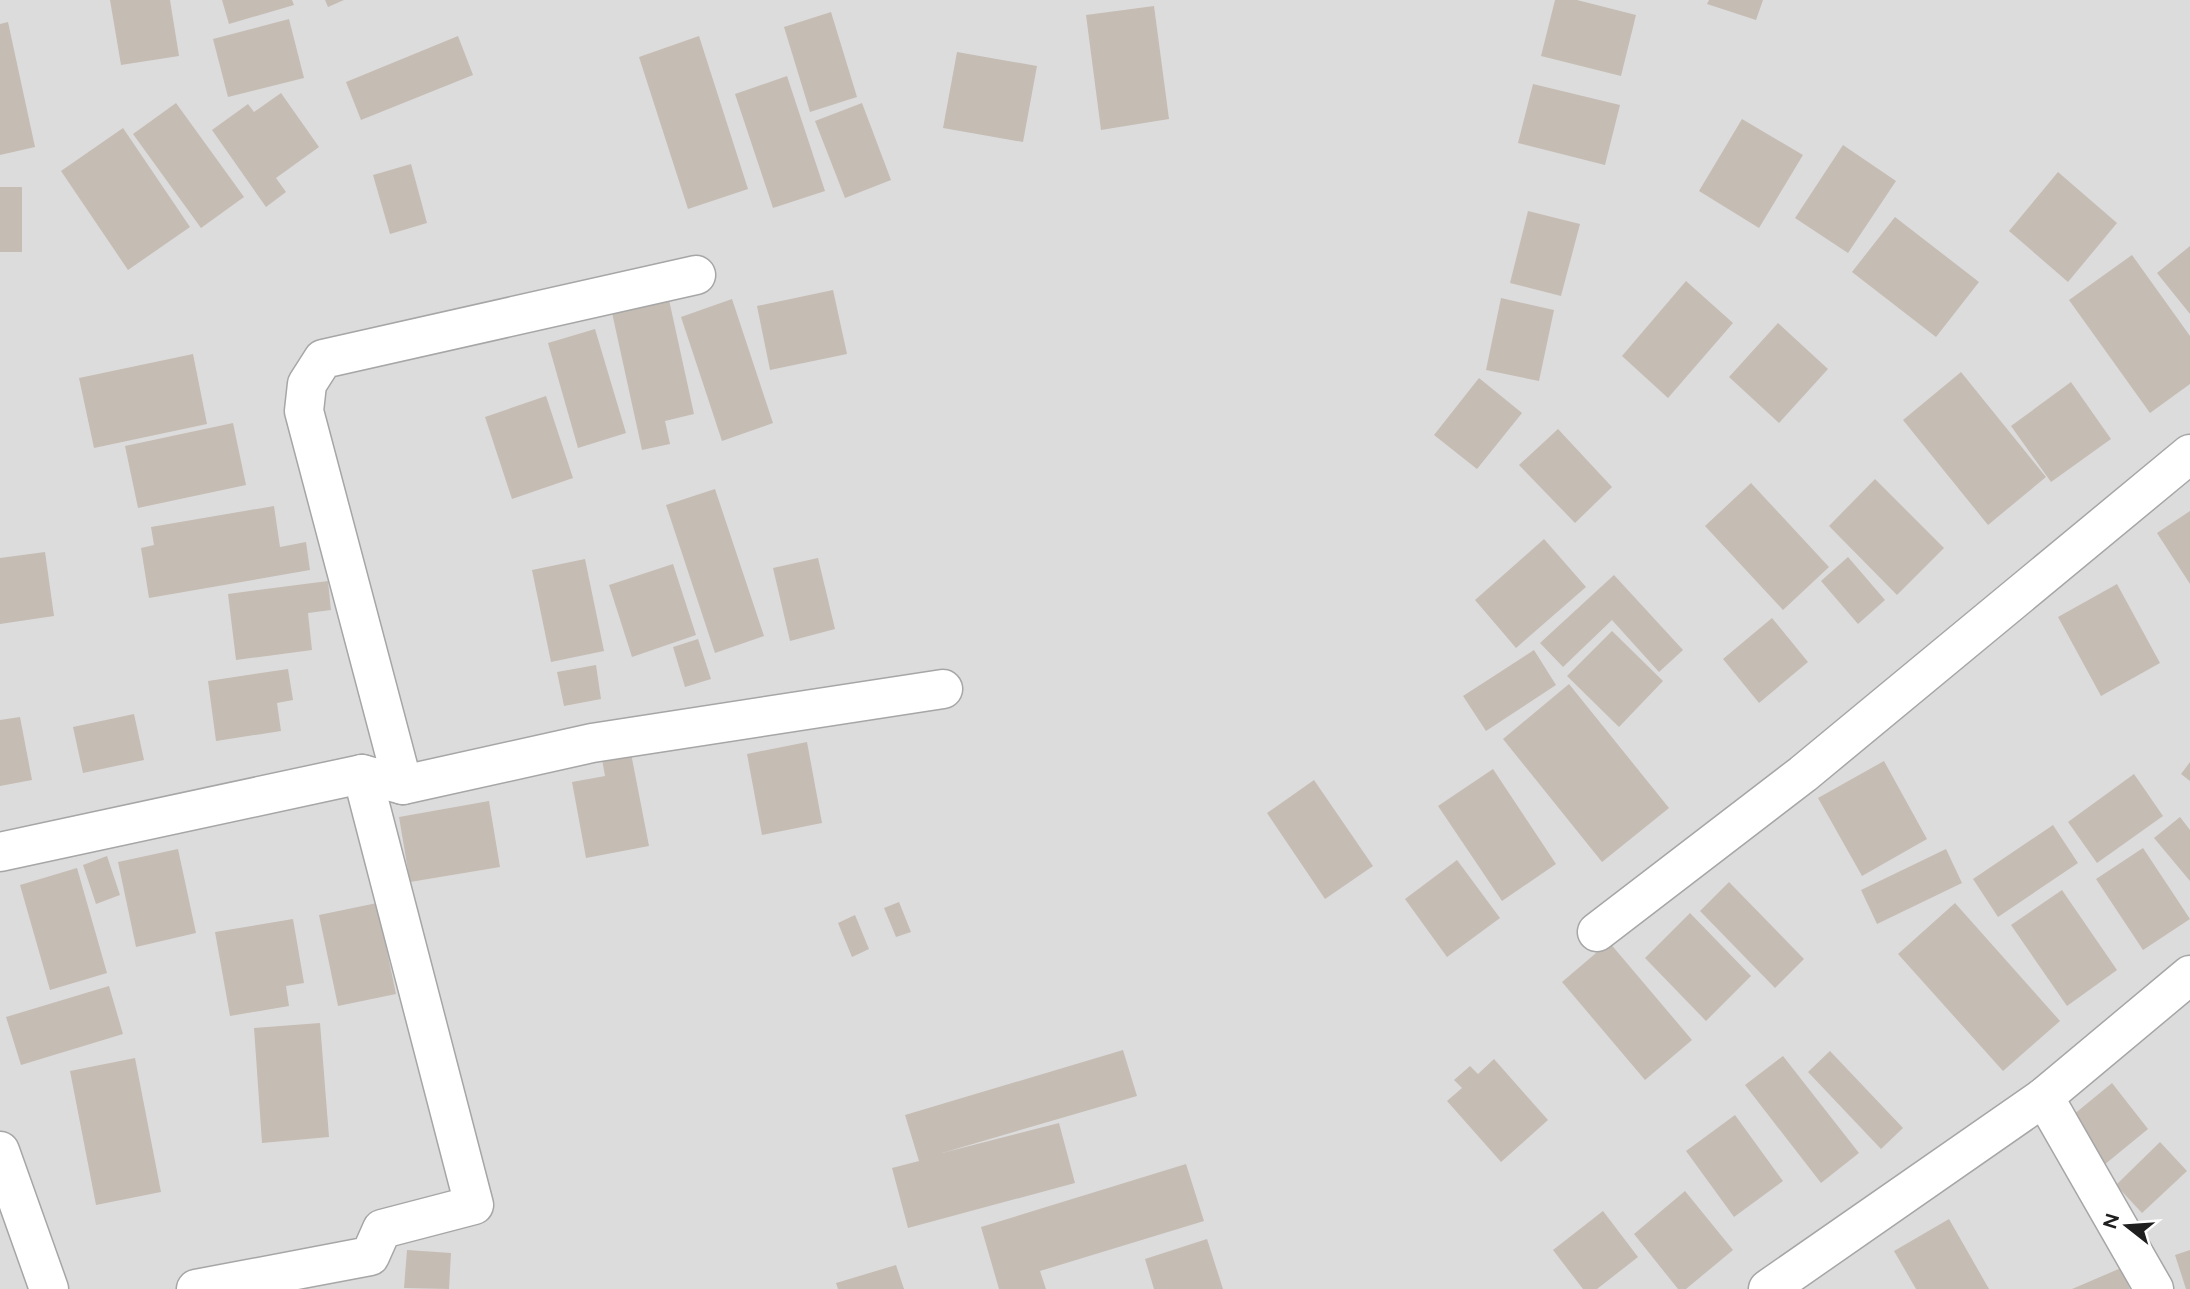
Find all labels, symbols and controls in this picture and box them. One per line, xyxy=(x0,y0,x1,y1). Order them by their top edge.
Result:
north arrow xyxy=(2092,1191,2162,1261)
text: N xyxy=(2098,1211,2124,1232)

